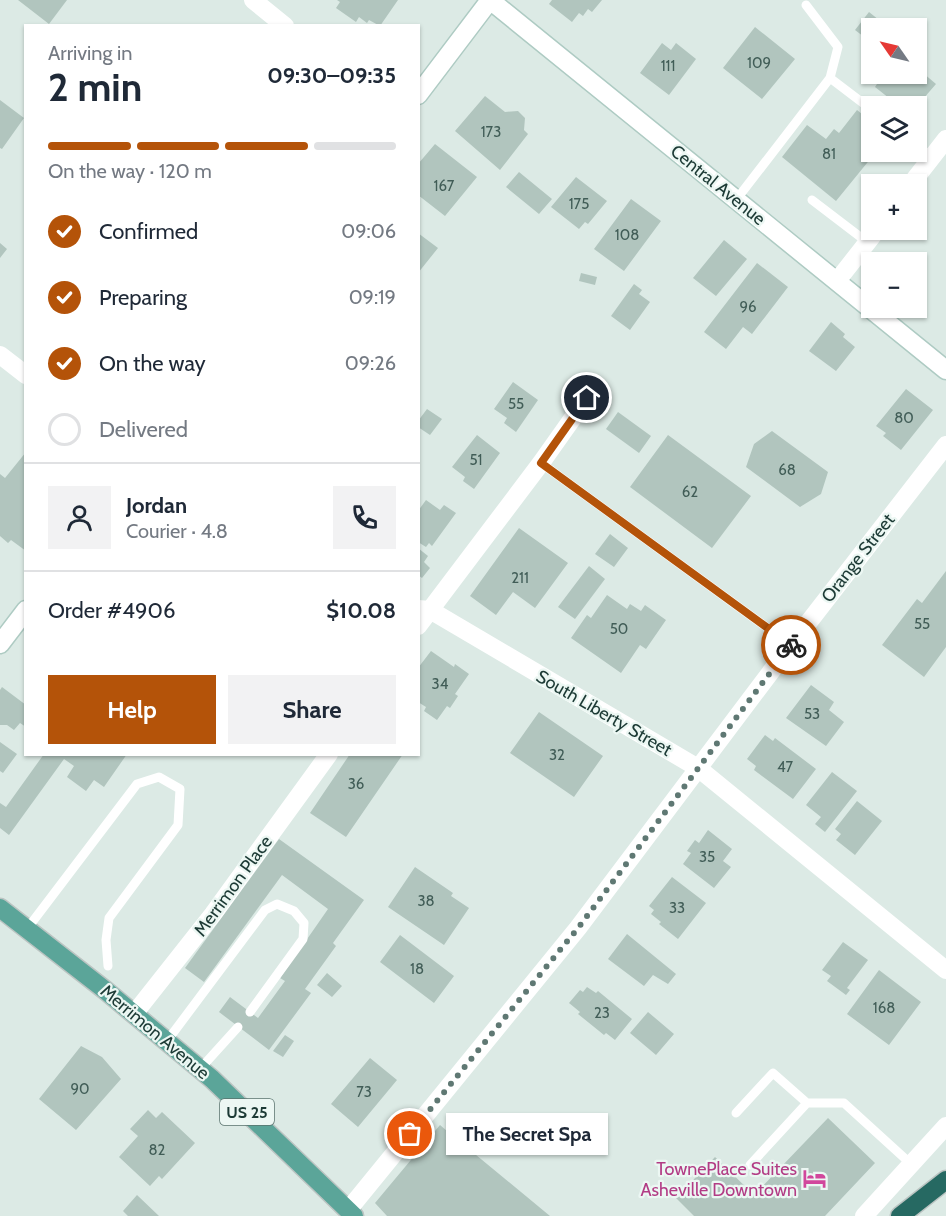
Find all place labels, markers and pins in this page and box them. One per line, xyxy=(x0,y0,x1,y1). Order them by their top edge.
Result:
pin xyxy=(561,372,612,423)
pin xyxy=(384,1108,435,1159)
callout: The Secret Spa xyxy=(446,1113,608,1155)
place label: TownePlace Suites Asheville Downtown xyxy=(641,1158,797,1201)
hotel icon: TownePlace Suites Asheville Downtown xyxy=(802,1166,828,1192)

